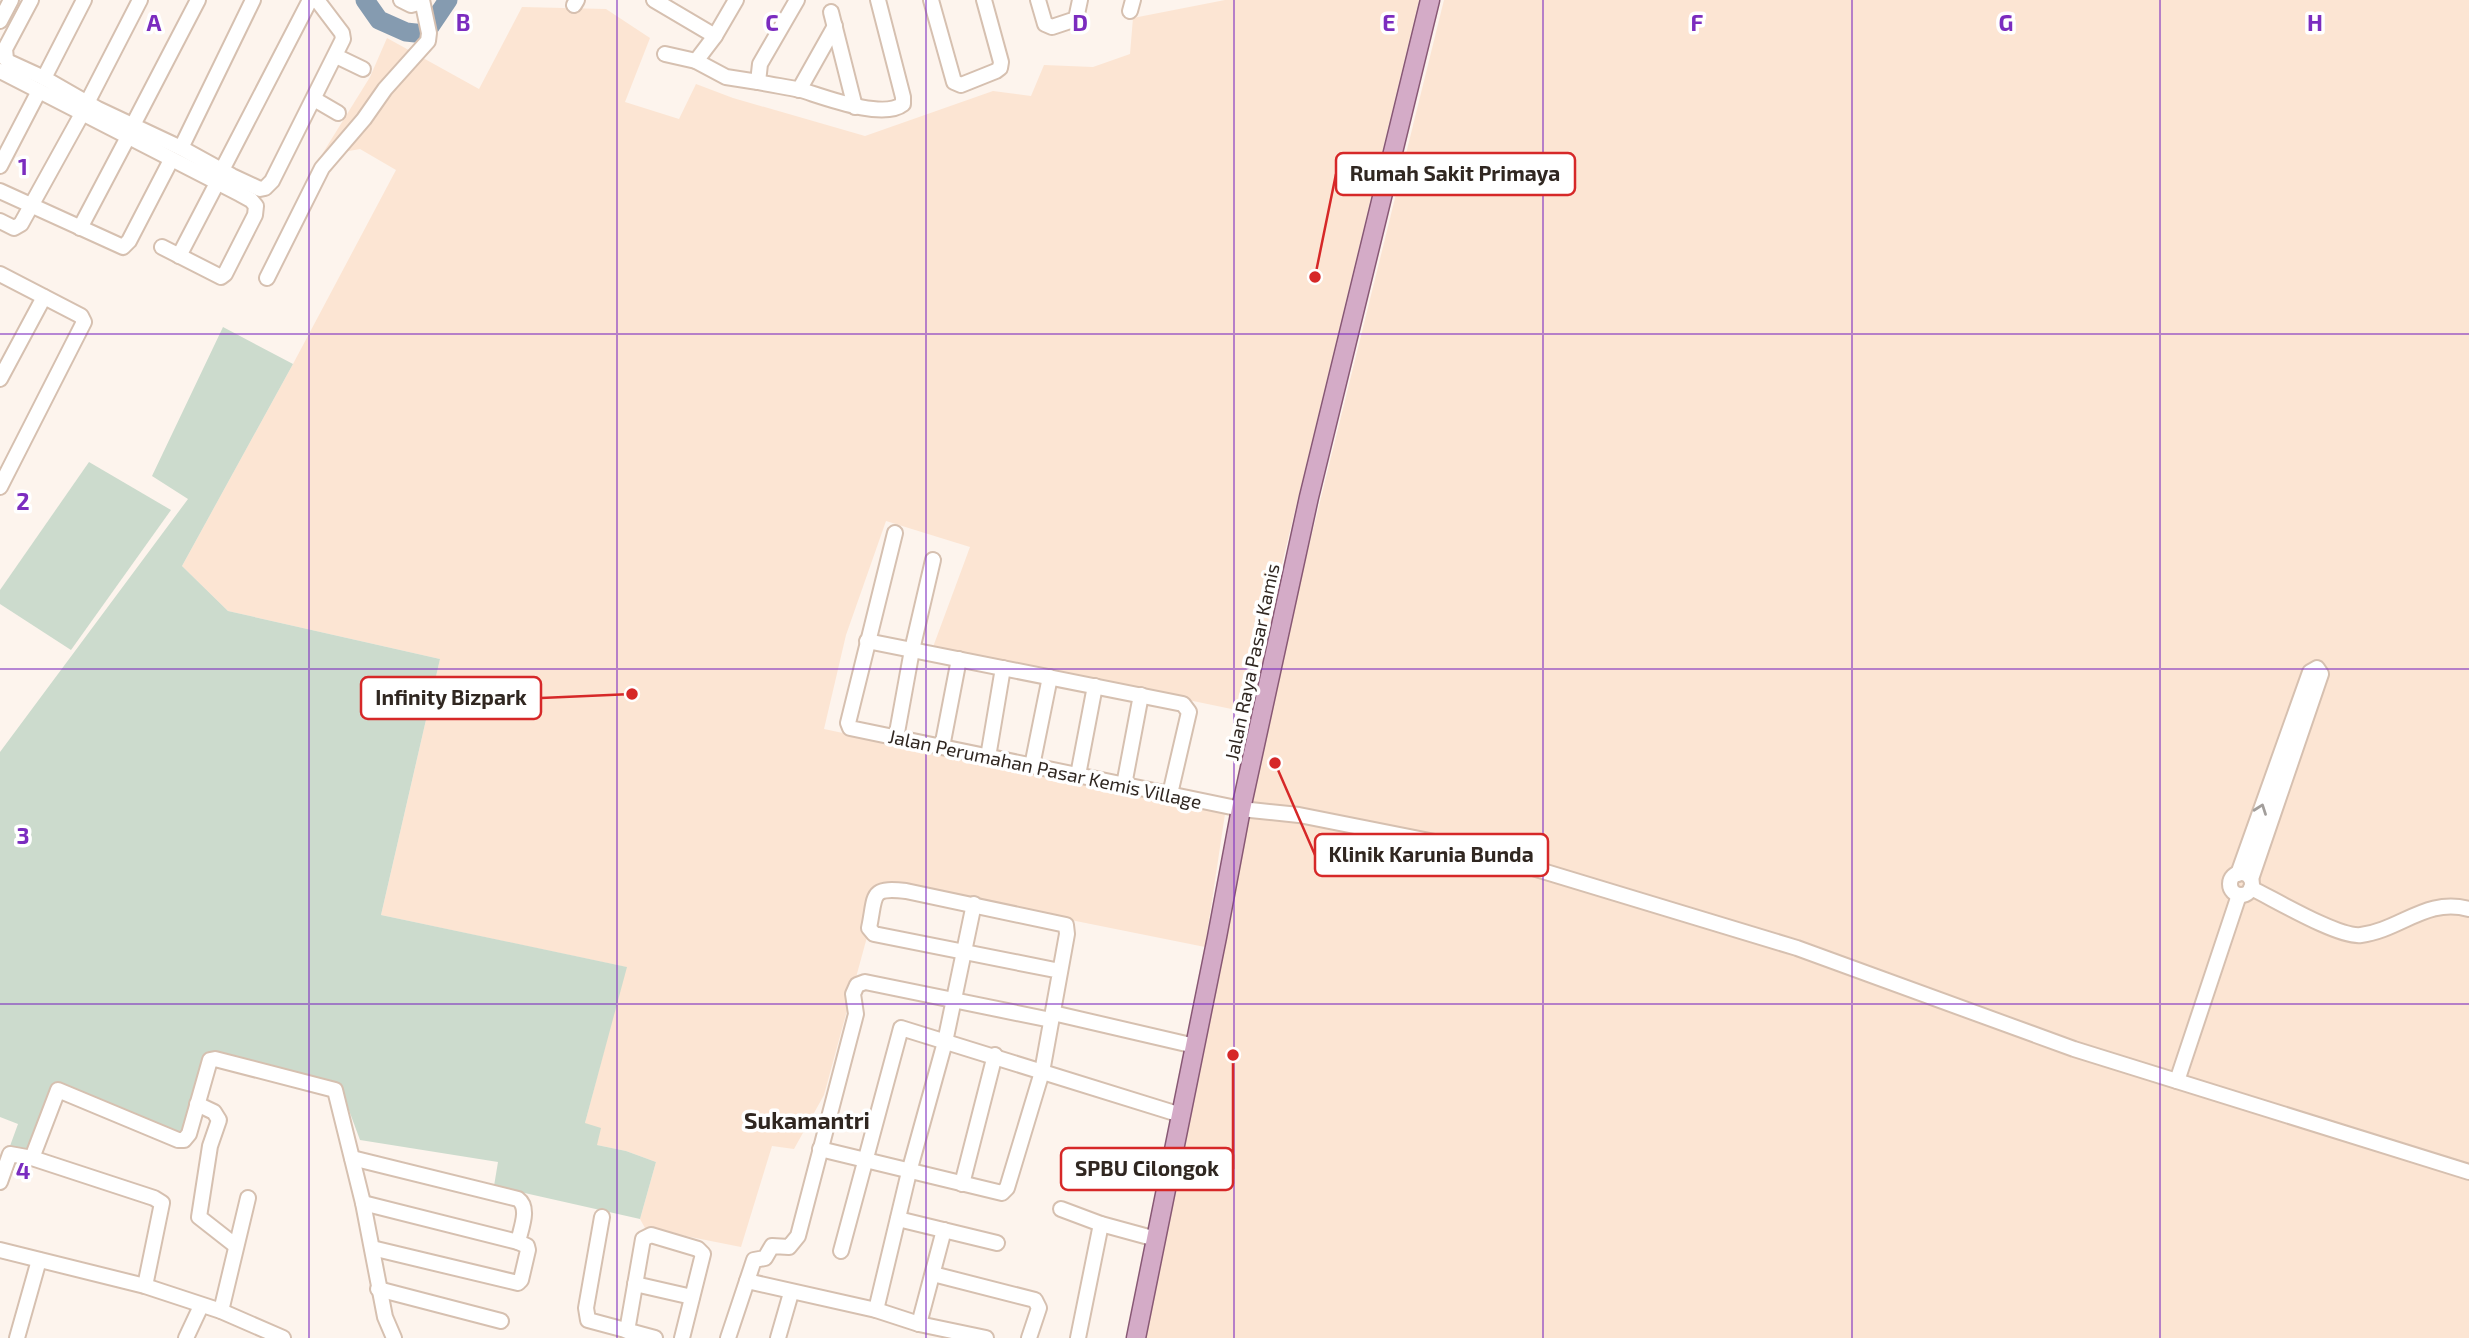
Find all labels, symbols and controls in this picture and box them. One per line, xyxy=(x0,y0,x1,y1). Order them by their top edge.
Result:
text: A xyxy=(146,8,162,36)
text: B xyxy=(456,8,470,36)
text: C xyxy=(765,8,779,36)
text: D xyxy=(1072,8,1088,36)
text: E xyxy=(1382,8,1396,36)
text: F xyxy=(1691,8,1704,36)
text: G xyxy=(1999,8,2013,36)
text: H xyxy=(2307,8,2323,36)
text: 1 xyxy=(18,152,28,180)
callout: Rumah Sakit Primaya xyxy=(1336,153,1575,195)
text: Rumah Sakit Primaya xyxy=(1350,160,1560,186)
text: 2 xyxy=(16,487,30,515)
street label: Jalan Raya Pasar Kamis xyxy=(1219,561,1284,762)
callout: Infinity Bizpark xyxy=(361,677,541,719)
text: Infinity Bizpark xyxy=(375,684,527,710)
street label: Jalan Perumahan Pasar Kemis Village xyxy=(886,724,1204,813)
one-way arrow xyxy=(2253,804,2267,816)
text: 3 xyxy=(16,821,30,849)
callout: Klinik Karunia Bunda xyxy=(1315,834,1548,876)
text: Klinik Karunia Bunda xyxy=(1328,841,1534,866)
district label: Sukamantri xyxy=(744,1106,870,1134)
callout: SPBU Cilongok xyxy=(1061,1148,1233,1190)
text: SPBU Cilongok xyxy=(1075,1155,1219,1180)
text: 4 xyxy=(16,1156,30,1184)

